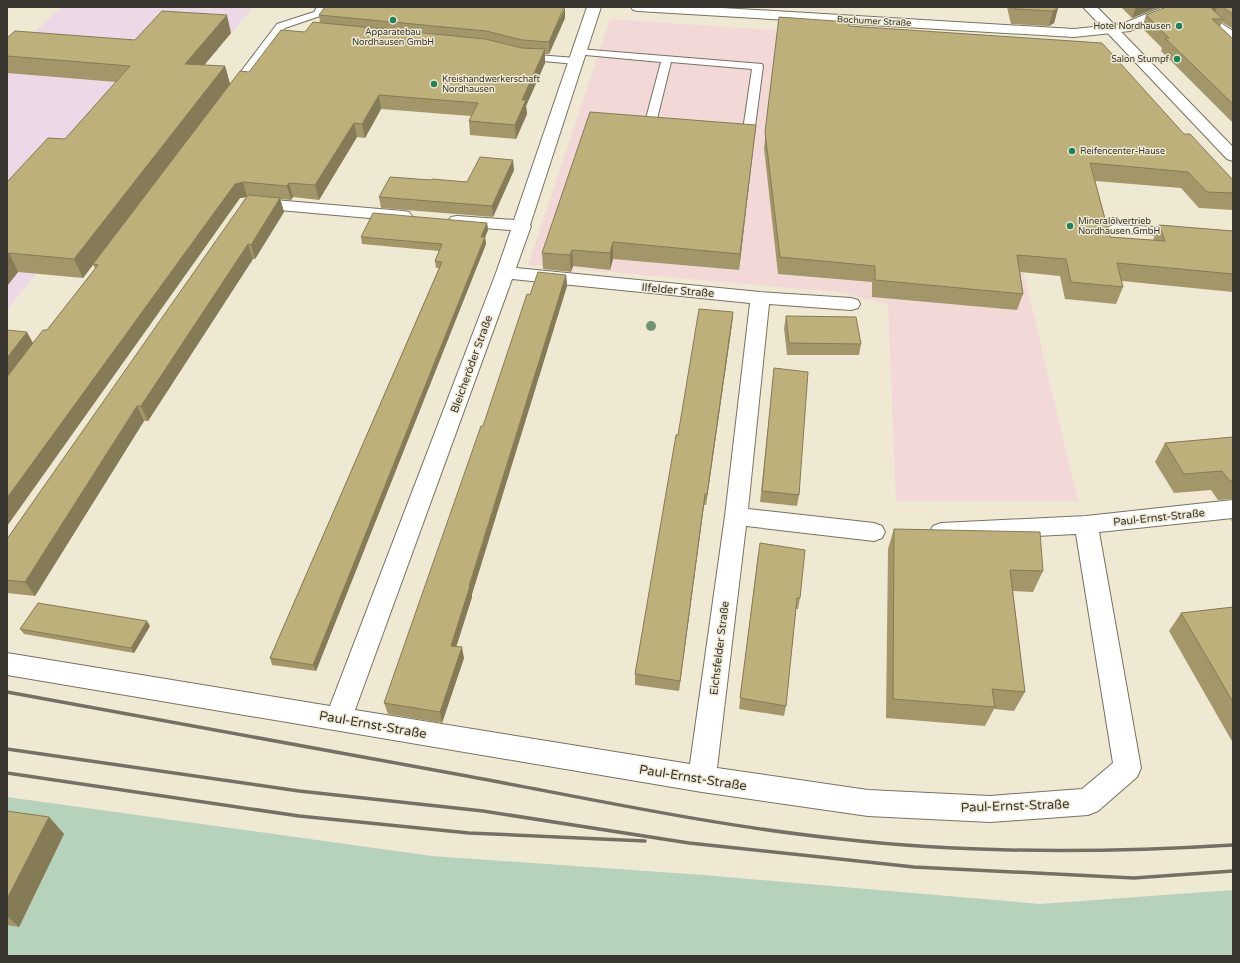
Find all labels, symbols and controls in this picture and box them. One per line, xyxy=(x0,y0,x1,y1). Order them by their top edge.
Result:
street label: Bochumer Straße xyxy=(837,14,911,29)
marker: Apparatebau Nordhausen GmbH xyxy=(388,15,398,25)
place label: Hotel Nordhausen xyxy=(1093,21,1171,32)
marker: Hotel Nordhausen xyxy=(1174,21,1184,31)
place label: Apparatebau Nordhausen GmbH xyxy=(352,27,434,48)
place label: Salon Stumpf xyxy=(1111,54,1170,65)
marker: Salon Stumpf xyxy=(1172,54,1182,64)
place label: Kreishandwerkerschaft Nordhausen xyxy=(442,74,541,95)
marker: Kreishandwerkerschaft Nordhausen xyxy=(429,79,439,89)
marker: Reifencenter-Hause xyxy=(1067,146,1077,156)
place label: Reifencenter-Hause xyxy=(1080,146,1165,157)
place label: Mineralölvertrieb Nordhausen GmbH xyxy=(1078,216,1160,237)
marker: Mineralölvertrieb Nordhausen GmbH xyxy=(1065,221,1075,231)
street label: Ilfelder Straße xyxy=(641,281,715,300)
street label: Bleicheröder Straße xyxy=(448,314,495,415)
street label: Paul-Ernst-Straße xyxy=(1113,506,1206,529)
street label: Eichsfelder Straße xyxy=(707,600,732,696)
street label: Paul-Ernst-Straße xyxy=(318,708,428,742)
street label: Paul-Ernst-Straße xyxy=(638,762,748,794)
street label: Paul-Ernst-Straße xyxy=(960,796,1070,816)

